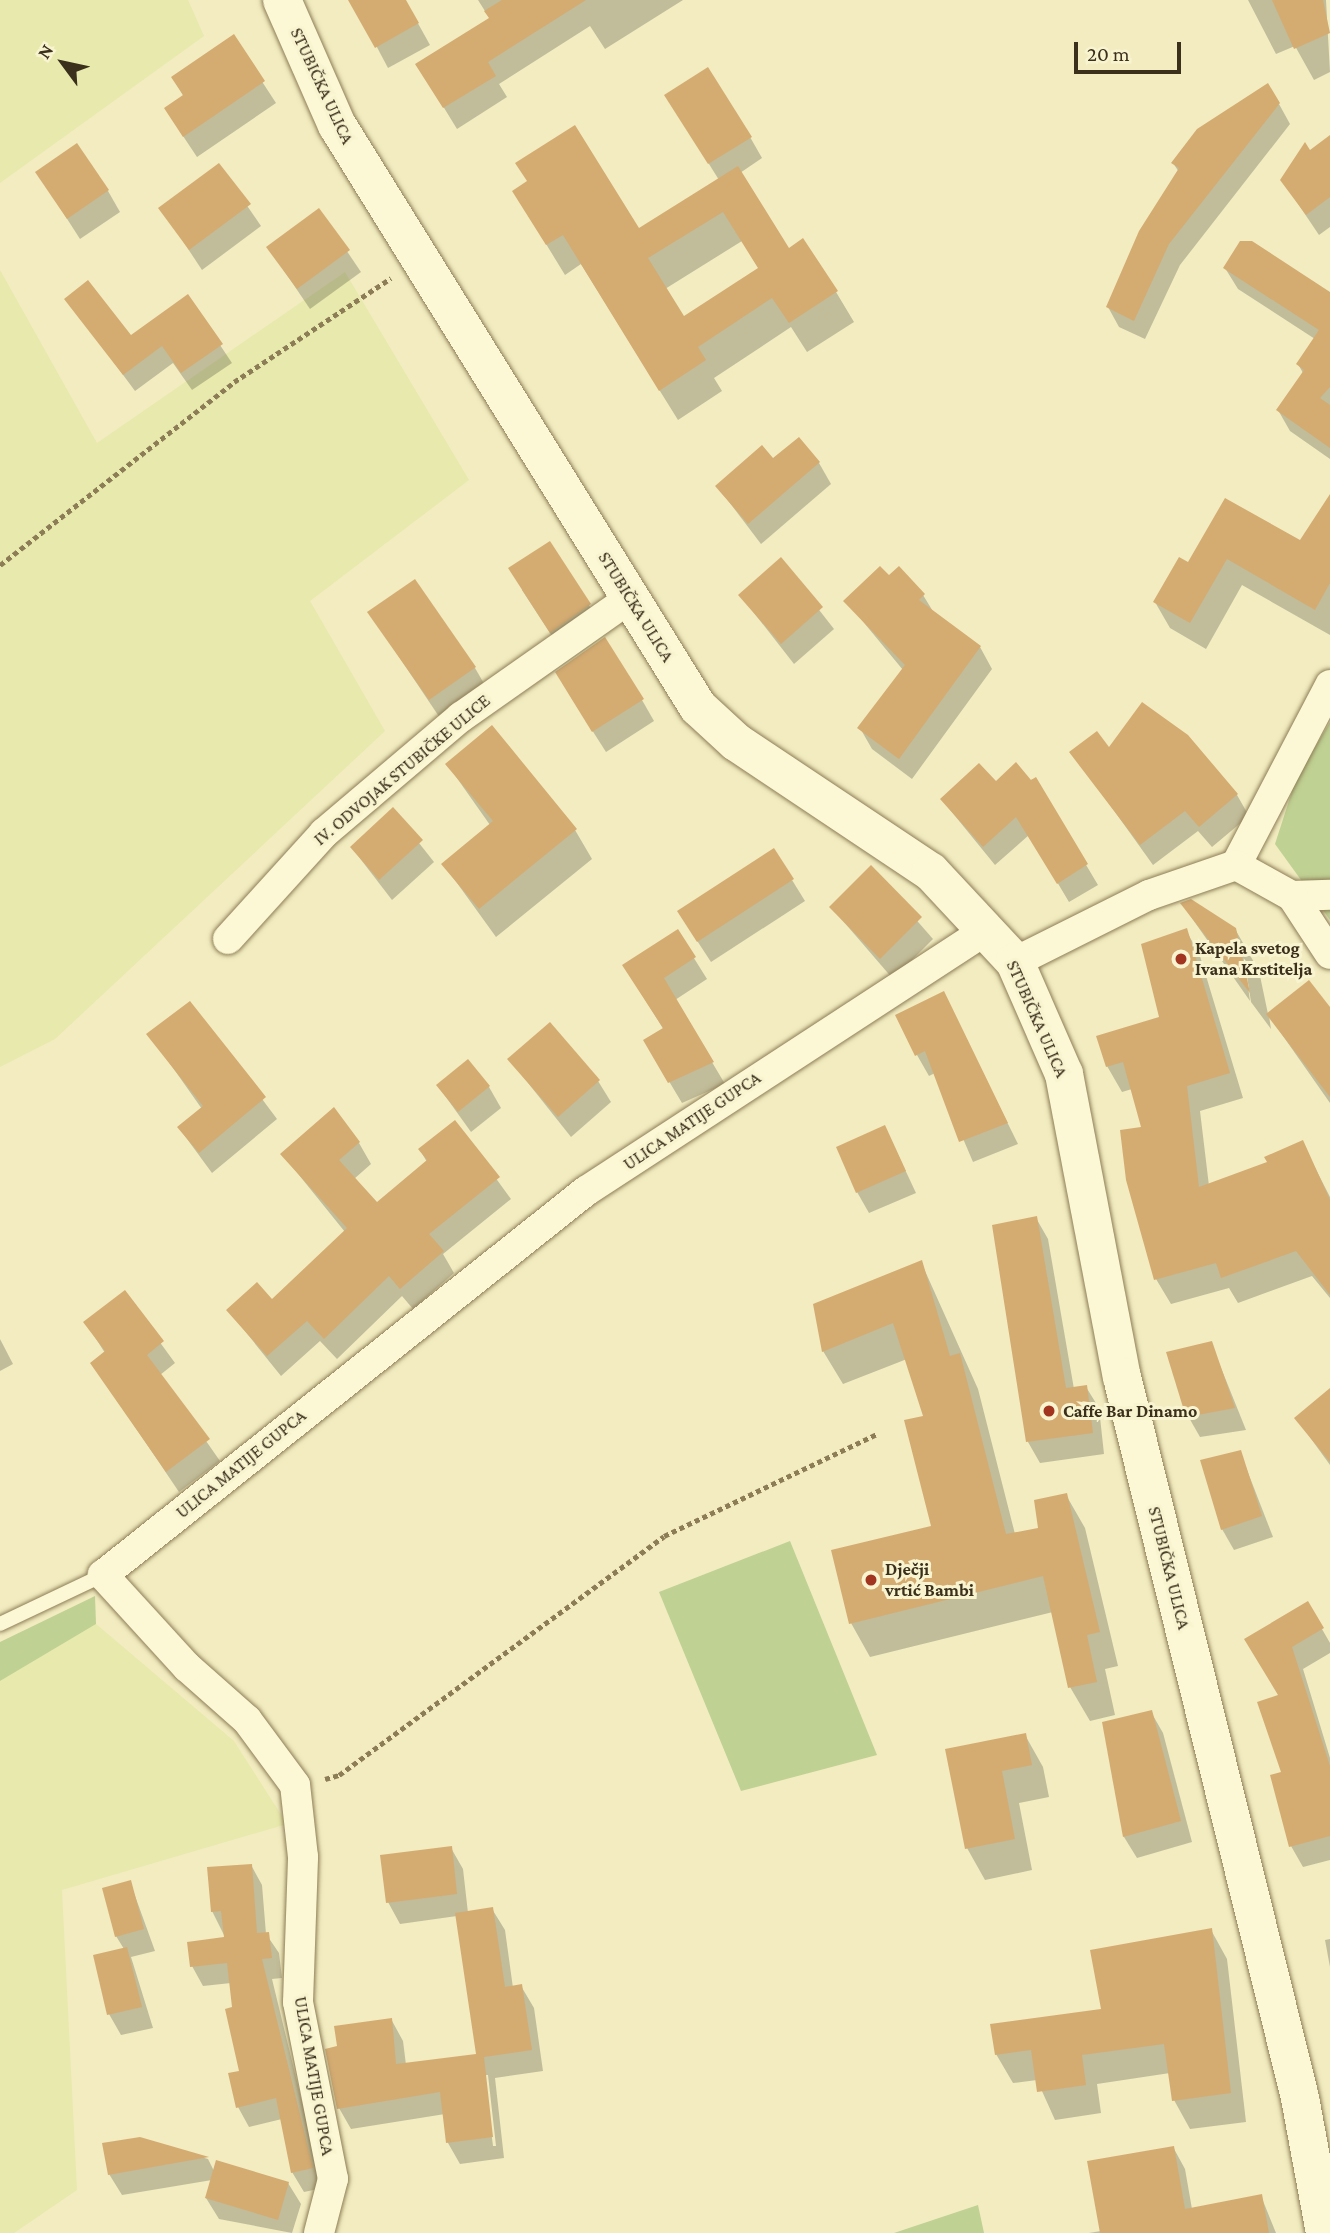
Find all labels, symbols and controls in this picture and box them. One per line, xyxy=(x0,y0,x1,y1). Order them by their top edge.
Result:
street label: STUBIČKA ULICA xyxy=(286,24,358,148)
north arrow xyxy=(28,28,98,98)
scale bar xyxy=(1078,28,1185,72)
text: N xyxy=(33,40,57,62)
text: 20 m xyxy=(1087,42,1130,66)
street label: STUBIČKA ULICA xyxy=(593,548,679,666)
street label: IV. ODVOJAK STUBIČKE ULICE xyxy=(309,690,495,850)
place label: Kapela svetog Ivana Krstitelja xyxy=(1195,938,1312,981)
marker: Kapela svetog Ivana Krstitelja xyxy=(1173,951,1189,967)
street label: STUBIČKA ULICA xyxy=(1001,957,1073,1081)
street label: ULICA MATIJE GUPCA xyxy=(619,1067,765,1175)
place label: Caffe Bar Dinamo xyxy=(1063,1400,1197,1422)
marker: Caffe Bar Dinamo xyxy=(1041,1403,1057,1419)
street label: ULICA MATIJE GUPCA xyxy=(172,1405,310,1523)
street label: STUBIČKA ULICA xyxy=(1143,1504,1195,1632)
place label: Dječji vrtić Bambi xyxy=(885,1559,974,1602)
marker: Dječji vrtić Bambi xyxy=(863,1572,879,1588)
street label: ULICA MATIJE GUPCA xyxy=(289,1995,339,2157)

